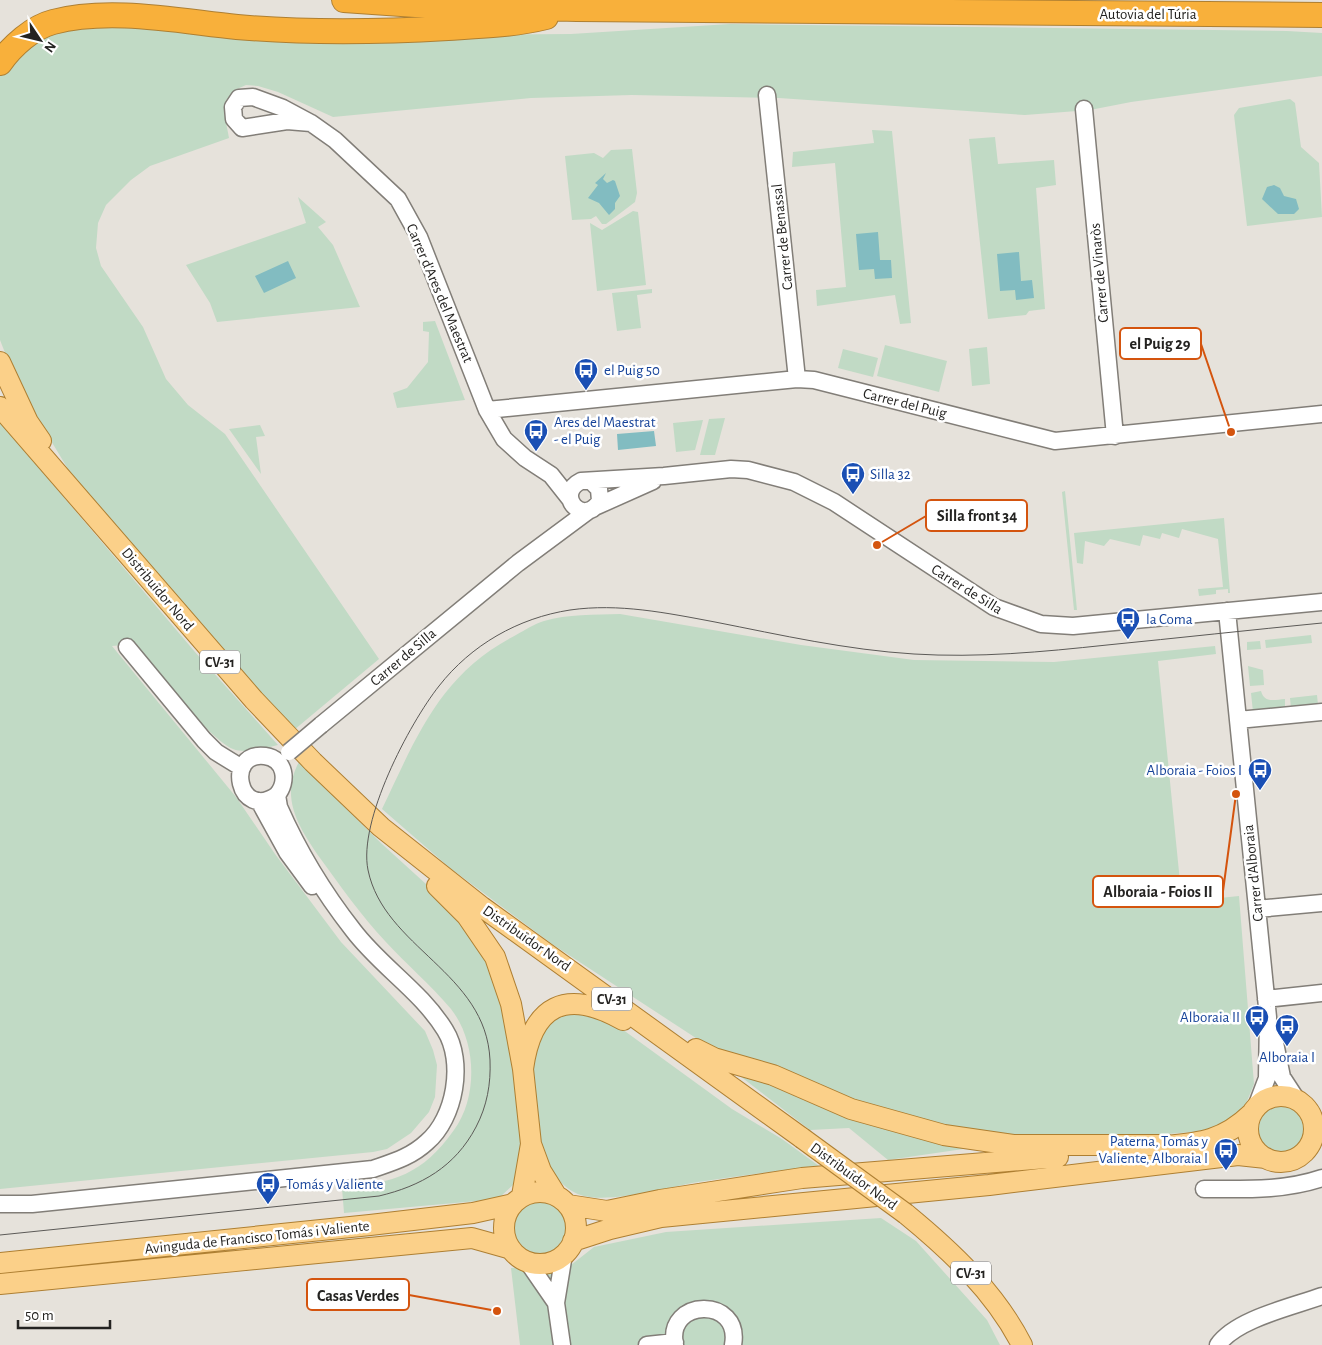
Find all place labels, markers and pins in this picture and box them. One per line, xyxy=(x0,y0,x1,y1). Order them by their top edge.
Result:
callout: el Puig 29 xyxy=(1120,328,1201,359)
bus stop icon: el Puig 50 xyxy=(573,357,599,391)
place label: el Puig 50 xyxy=(604,363,660,378)
place label: Ares del Maestrat - el Puig xyxy=(554,415,656,447)
bus stop icon: Ares del Maestrat - el Puig xyxy=(523,418,549,452)
bus stop icon: Silla 32 xyxy=(840,461,866,495)
place label: Silla 32 xyxy=(870,467,911,482)
callout: Silla front 34 xyxy=(926,500,1027,531)
bus stop icon: la Coma xyxy=(1115,606,1141,640)
place label: la Coma xyxy=(1146,612,1193,627)
bus stop icon: Alboraia - Foios I xyxy=(1247,757,1273,791)
place label: Alboraia - Foios I xyxy=(1147,763,1242,778)
callout: Alboraia - Foios II xyxy=(1093,876,1223,907)
bus stop icon: Alboraia II xyxy=(1244,1004,1270,1038)
place label: Alboraia II xyxy=(1180,1010,1240,1025)
bus stop icon: Alboraia I xyxy=(1274,1013,1300,1047)
place label: Alboraia I xyxy=(1259,1050,1315,1065)
place label: Paterna, Tomás y Valiente, Alboraia I xyxy=(1099,1134,1209,1166)
bus stop icon: Paterna, Tomás y Valiente, Alboraia I xyxy=(1213,1137,1239,1171)
bus stop icon: Tomás y Valiente xyxy=(255,1171,281,1205)
place label: Tomás y Valiente xyxy=(286,1177,384,1192)
callout: Casas Verdes xyxy=(307,1279,409,1310)

